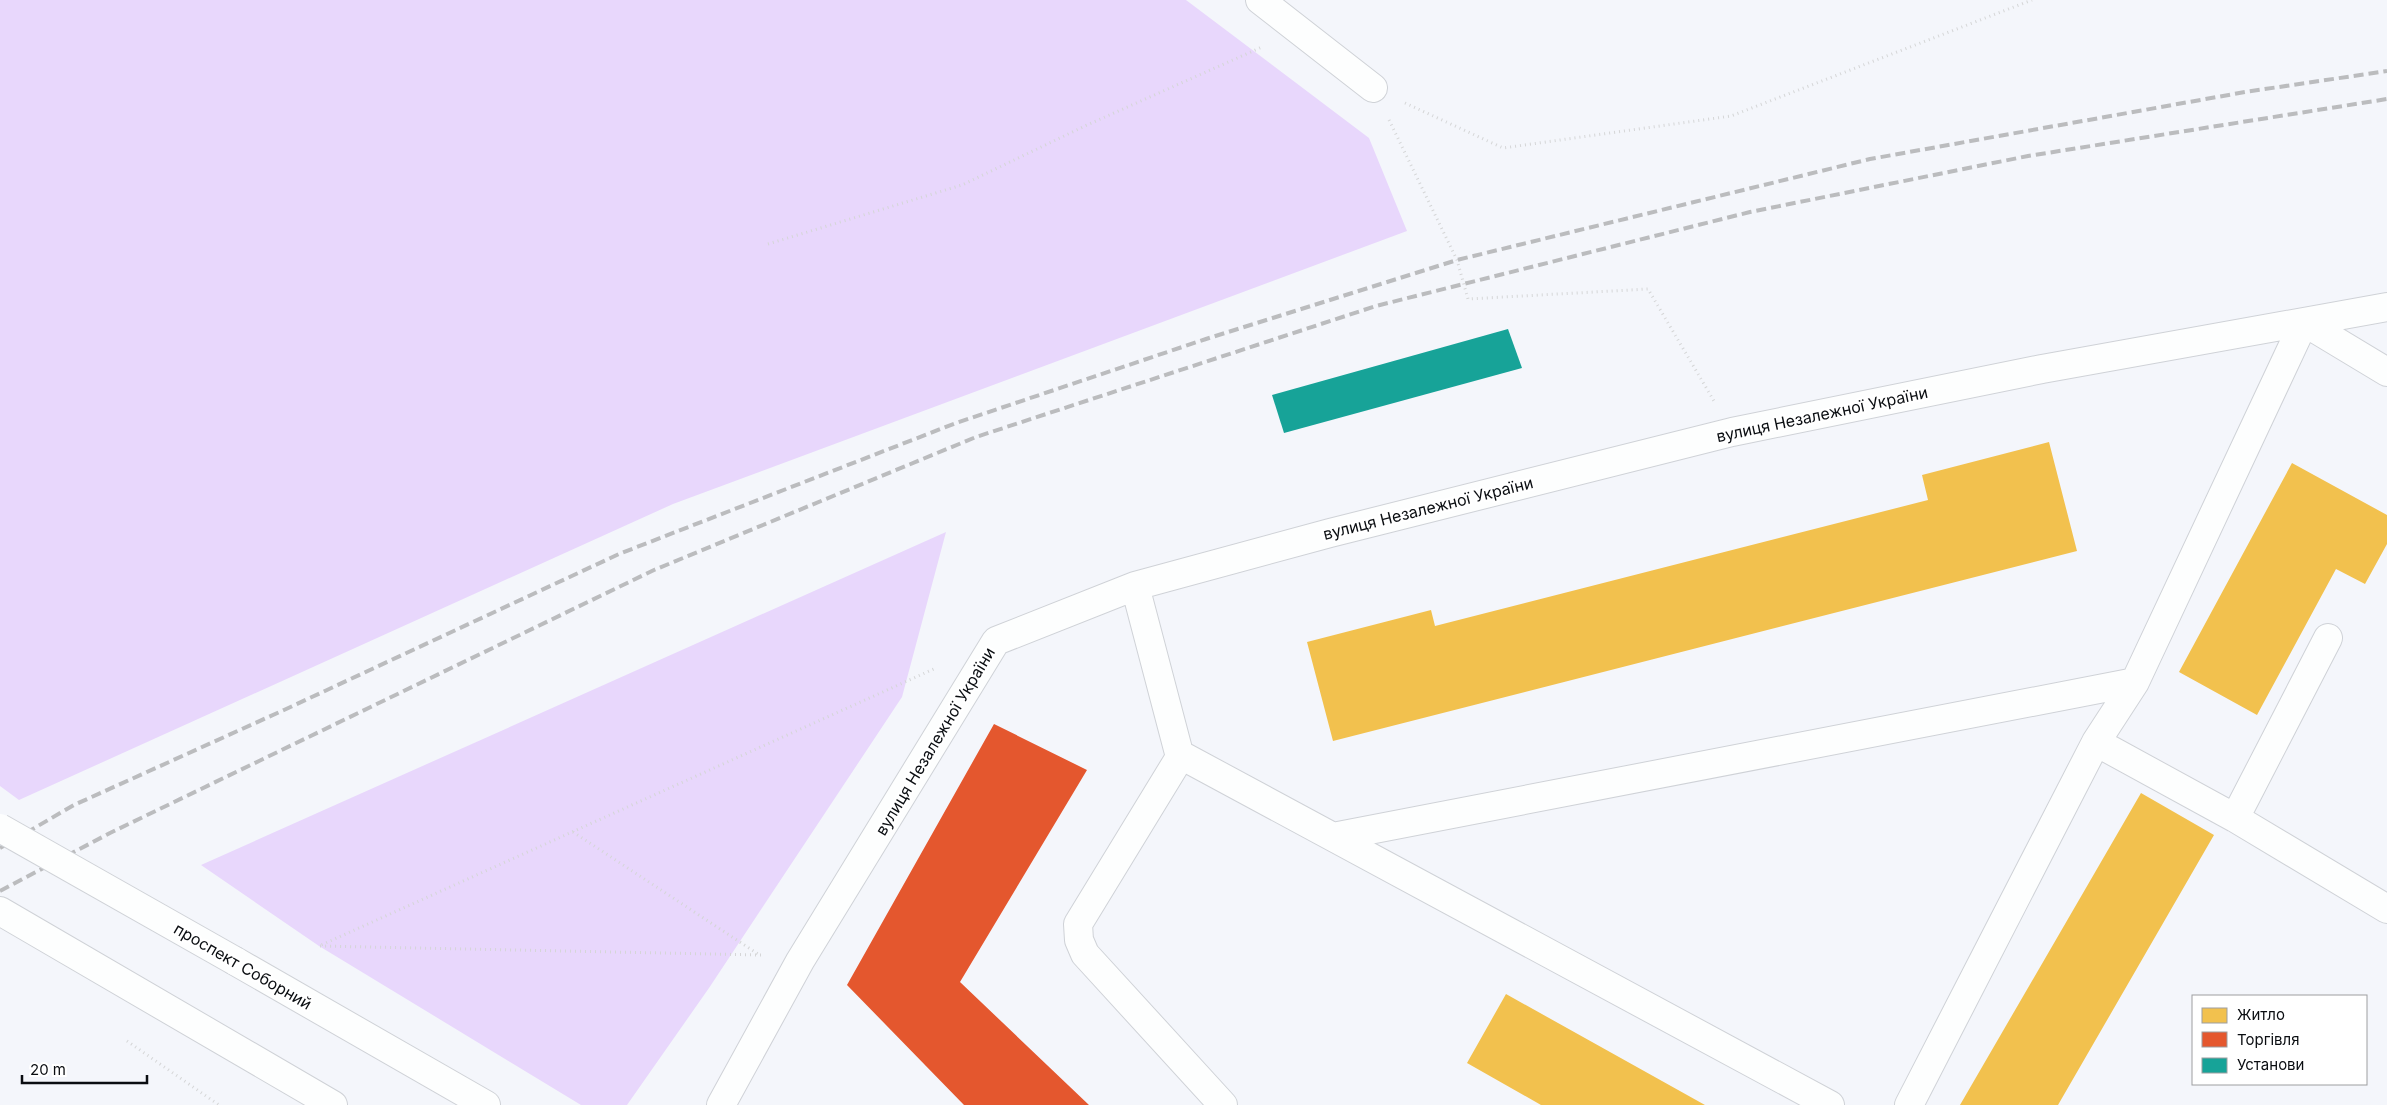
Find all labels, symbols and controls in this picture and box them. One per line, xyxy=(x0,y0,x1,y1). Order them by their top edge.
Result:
street label: вулиця Незалежної України xyxy=(1714,382,1930,446)
street label: вулиця Незалежної України xyxy=(1321,472,1535,544)
street label: вулиця Незалежної України xyxy=(871,643,999,839)
street label: проспект Соборний xyxy=(171,918,315,1014)
legend xyxy=(2192,995,2367,1085)
text: Житло xyxy=(2237,1005,2285,1024)
text: Торгівля xyxy=(2237,1030,2300,1049)
scale bar xyxy=(22,1052,148,1084)
text: Установи xyxy=(2237,1055,2304,1074)
text: 20 m xyxy=(30,1060,66,1079)

